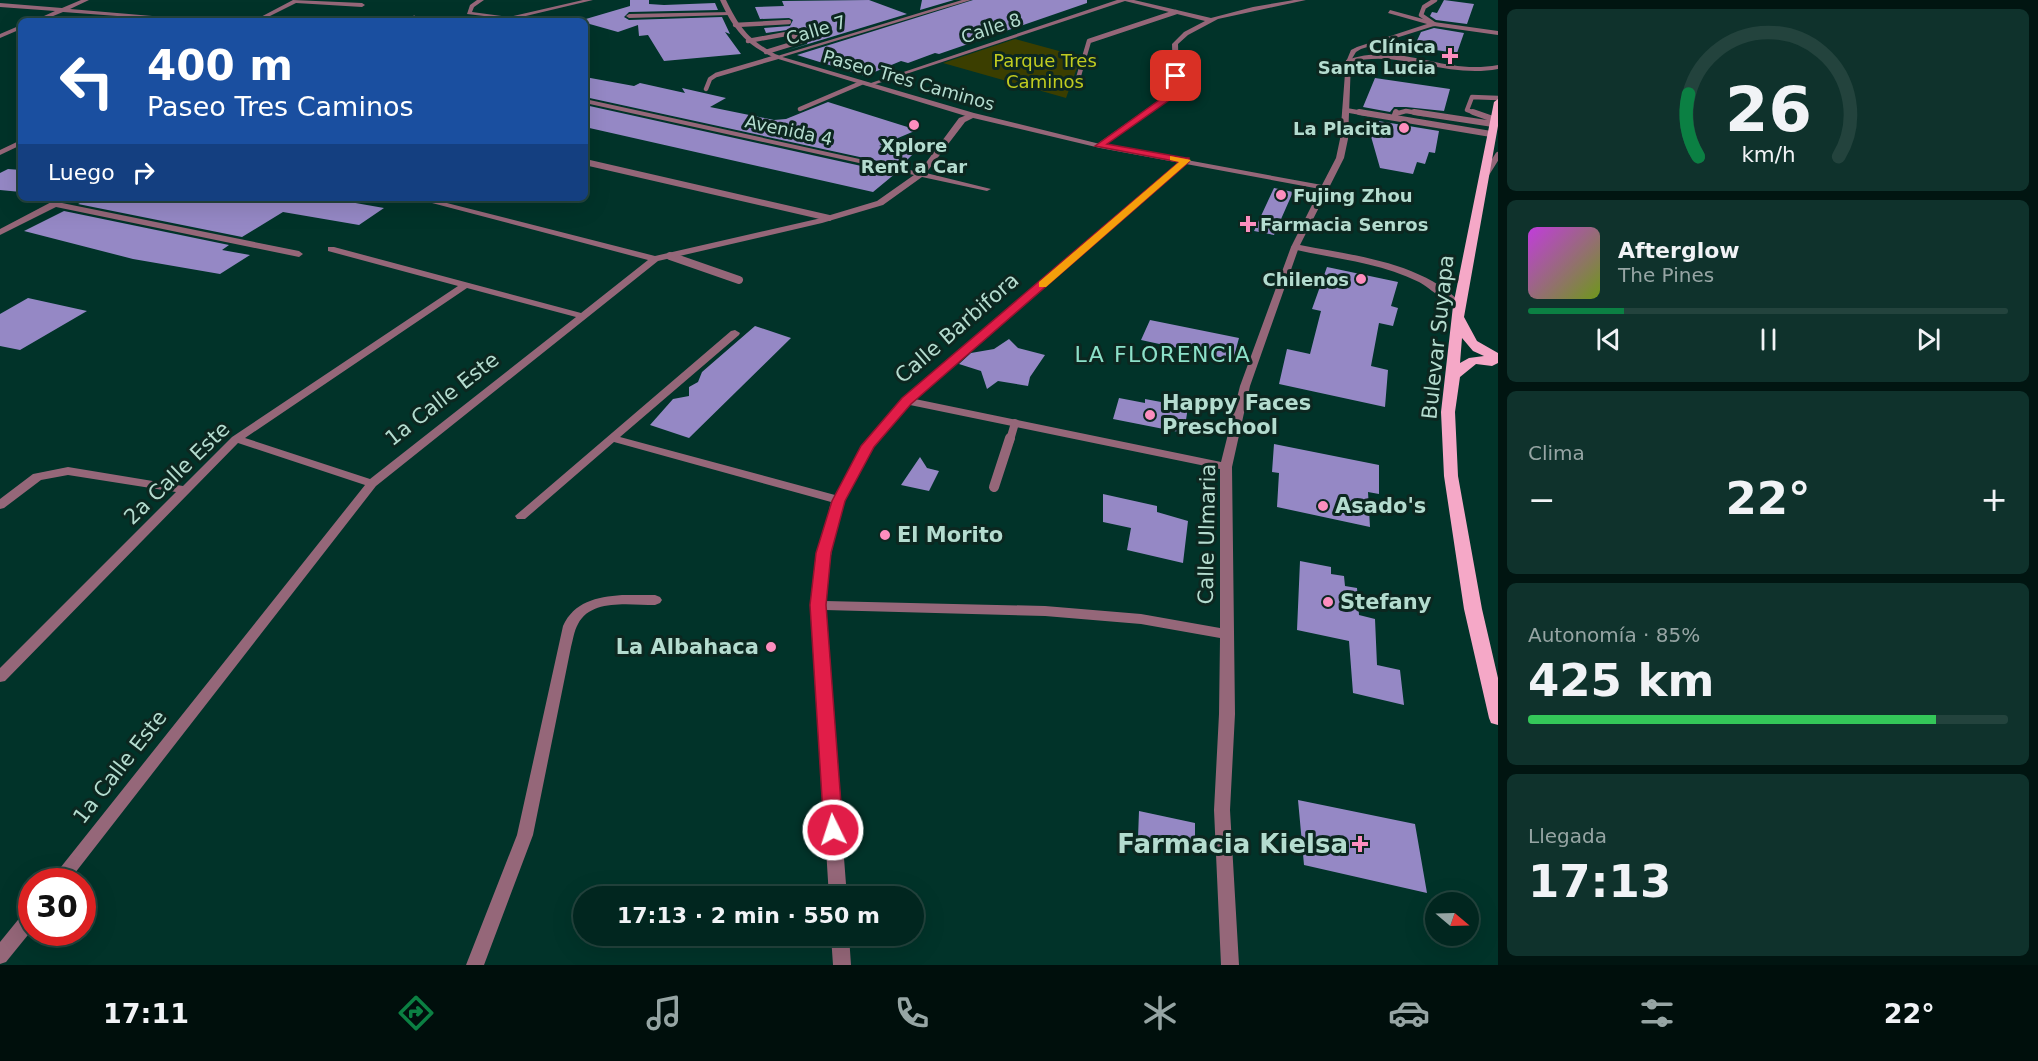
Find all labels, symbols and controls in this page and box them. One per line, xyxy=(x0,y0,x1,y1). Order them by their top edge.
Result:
street label: Calle 8 xyxy=(958,8,1024,48)
street label: Calle 7 xyxy=(783,11,849,49)
place label: Clínica Santa Lucia xyxy=(1318,36,1436,78)
text: 400 m xyxy=(147,41,293,90)
icon: left xyxy=(48,42,126,120)
street label: Paseo Tres Caminos xyxy=(821,45,997,115)
marker: Clínica Santa Lucia xyxy=(1441,47,1459,65)
park label: Parque Tres Caminos xyxy=(993,50,1097,92)
pin xyxy=(1150,50,1201,101)
icon: arrive xyxy=(1159,59,1192,92)
text: 26 xyxy=(1725,73,1811,146)
text: Paseo Tres Caminos xyxy=(147,91,414,122)
street label: Avenida 4 xyxy=(743,110,835,150)
marker: Xplore Rent a Car xyxy=(907,118,921,132)
place label: La Placita xyxy=(1293,118,1392,139)
marker: La Placita xyxy=(1397,121,1411,135)
place label: Xplore Rent a Car xyxy=(861,135,967,177)
text: km/h xyxy=(1741,142,1795,167)
icon: right xyxy=(127,156,160,189)
text: Luego xyxy=(48,160,115,185)
place label: Fujing Zhou xyxy=(1293,185,1413,206)
marker: Fujing Zhou xyxy=(1274,188,1288,202)
place label: Farmacia Senros xyxy=(1260,214,1428,235)
marker: Farmacia Senros xyxy=(1241,217,1255,231)
text: Afterglow xyxy=(1618,238,1740,263)
street label: Bulevar Suyapa xyxy=(1417,254,1459,420)
text: The Pines xyxy=(1618,263,1714,287)
street label: Calle Barbifora xyxy=(890,268,1024,388)
place label: Chilenos xyxy=(1263,269,1349,290)
marker: Chilenos xyxy=(1354,272,1368,286)
icon: previous xyxy=(1592,323,1625,356)
icon: pause xyxy=(1752,323,1785,356)
icon: next xyxy=(1912,323,1945,356)
district label: LA FLORENCIA xyxy=(1075,342,1251,367)
street label: 1a Calle Este xyxy=(381,347,503,451)
place label: Happy Faces Preschool xyxy=(1162,391,1311,439)
marker: Happy Faces Preschool xyxy=(1143,408,1157,422)
street label: 2a Calle Este xyxy=(119,417,235,529)
text: Clima xyxy=(1528,441,1585,465)
street label: Calle Ulmaria xyxy=(1194,463,1220,605)
text: 22° xyxy=(1725,472,1811,525)
text: − xyxy=(1528,480,1556,519)
text: + xyxy=(1980,480,2008,519)
place label: Asado's xyxy=(1335,494,1426,518)
marker: Asado's xyxy=(1316,499,1330,513)
place label: El Morito xyxy=(897,523,1003,547)
marker: El Morito xyxy=(878,528,892,542)
place label: Stefany xyxy=(1340,590,1432,614)
marker: Stefany xyxy=(1321,595,1335,609)
text: Autonomía · 85% xyxy=(1528,623,1700,647)
place label: La Albahaca xyxy=(616,635,759,659)
marker: La Albahaca xyxy=(764,640,778,654)
text: 425 km xyxy=(1528,654,1714,707)
street label: 1a Calle Este xyxy=(68,706,172,828)
position arrow xyxy=(801,798,865,862)
text: Llegada xyxy=(1528,824,1607,848)
place label: Farmacia Kielsa xyxy=(1117,829,1348,859)
marker: Farmacia Kielsa xyxy=(1353,837,1367,851)
text: 17:13 xyxy=(1528,855,1671,908)
speed limit sign: 30 xyxy=(18,868,96,946)
north arrow xyxy=(1425,892,1479,946)
map controls xyxy=(1425,892,1479,946)
text: 17:13 · 2 min · 550 m xyxy=(617,903,880,928)
icon: directions xyxy=(395,992,437,1034)
icon: music xyxy=(643,992,685,1034)
icon: phone xyxy=(891,992,933,1034)
icon: climate xyxy=(1139,992,1181,1034)
icon: car xyxy=(1388,992,1430,1034)
icon: filters xyxy=(1636,992,1678,1034)
text: 17:11 xyxy=(103,998,189,1029)
text: 22° xyxy=(1884,998,1935,1029)

